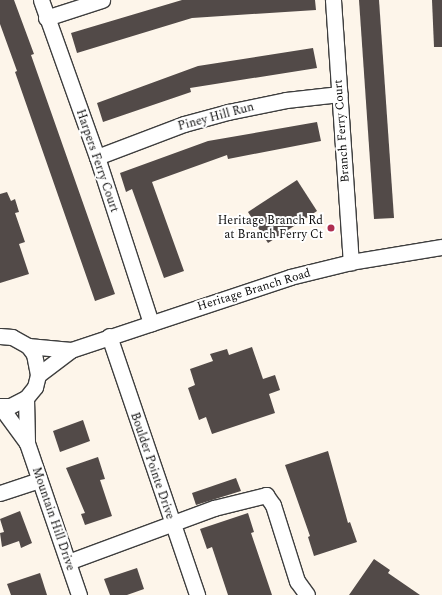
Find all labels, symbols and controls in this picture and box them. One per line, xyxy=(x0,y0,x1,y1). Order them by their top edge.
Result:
street label: Branch Ferry Court xyxy=(331,79,353,183)
street label: Piney Hill Run xyxy=(176,100,256,134)
street label: Harpers Ferry Court xyxy=(73,108,121,214)
place label: Heritage Branch Rd at Branch Ferry Ct xyxy=(218,214,323,242)
marker: Heritage Branch Rd at Branch Ferry Ct xyxy=(326,223,336,233)
street label: Heritage Branch Road xyxy=(196,266,312,314)
street label: Boulder Pointe Drive xyxy=(127,411,177,521)
street label: Mountain Hill Drive xyxy=(29,465,77,573)

